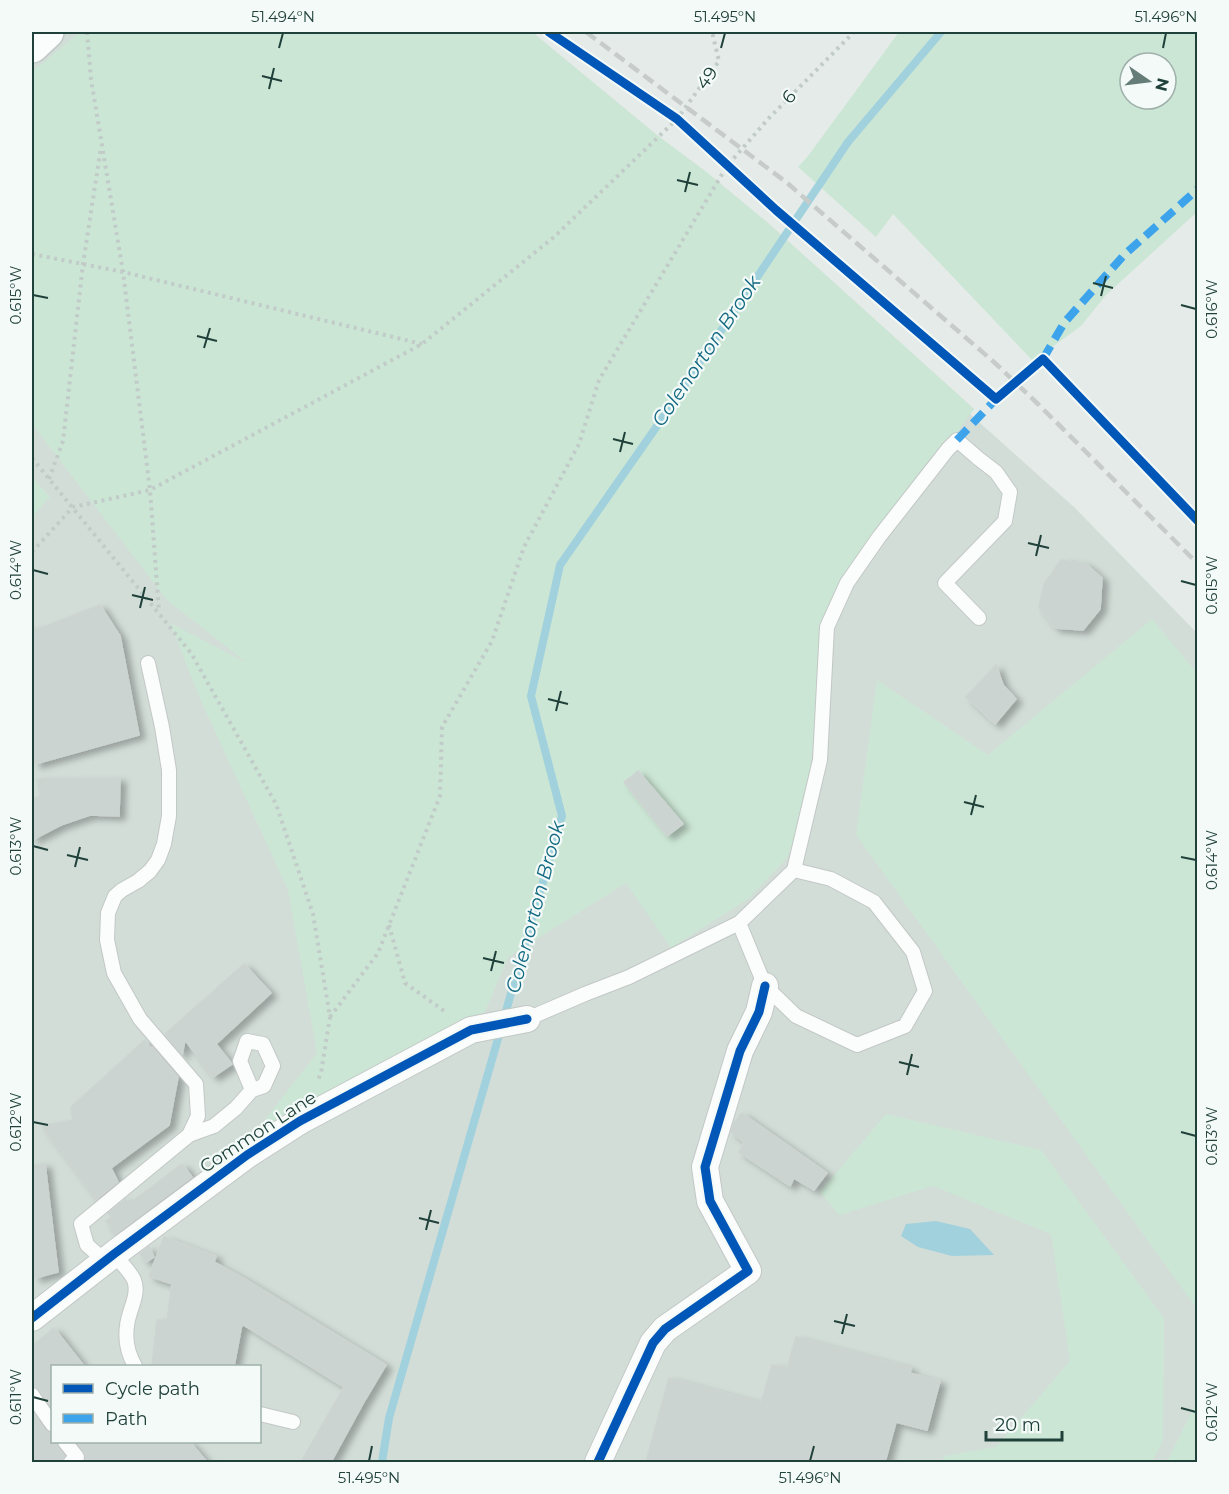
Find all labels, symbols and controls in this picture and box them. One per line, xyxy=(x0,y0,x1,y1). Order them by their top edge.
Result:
text: 51.494°N xyxy=(251,7,315,26)
text: 51.495°N xyxy=(694,7,756,26)
text: 51.496°N xyxy=(1134,7,1198,26)
north arrow xyxy=(1118,51,1178,111)
street label: 49 xyxy=(691,62,723,94)
text: N xyxy=(1151,76,1173,93)
street label: 6 xyxy=(777,85,801,109)
text: 0.615°W xyxy=(6,265,25,324)
water label: Colenorton Brook xyxy=(647,270,766,431)
text: 0.616°W xyxy=(1202,279,1221,339)
text: 0.614°W xyxy=(6,540,25,600)
text: 0.615°W xyxy=(1202,555,1221,614)
text: 0.613°W xyxy=(6,816,25,875)
water label: Colenorton Brook xyxy=(500,817,570,996)
text: 0.614°W xyxy=(1202,830,1221,890)
street label: Common Lane xyxy=(196,1086,320,1178)
text: 0.612°W xyxy=(6,1092,25,1152)
text: 0.613°W xyxy=(1202,1106,1221,1165)
legend xyxy=(51,1365,261,1443)
text: 0.611°W xyxy=(6,1369,25,1425)
text: Cycle path xyxy=(105,1378,200,1400)
text: 0.612°W xyxy=(1202,1382,1221,1442)
scale bar xyxy=(986,1404,1062,1442)
text: Path xyxy=(105,1408,148,1430)
text: 20 m xyxy=(995,1414,1041,1436)
text: 51.495°N xyxy=(338,1468,400,1487)
text: 51.496°N xyxy=(778,1468,842,1487)

